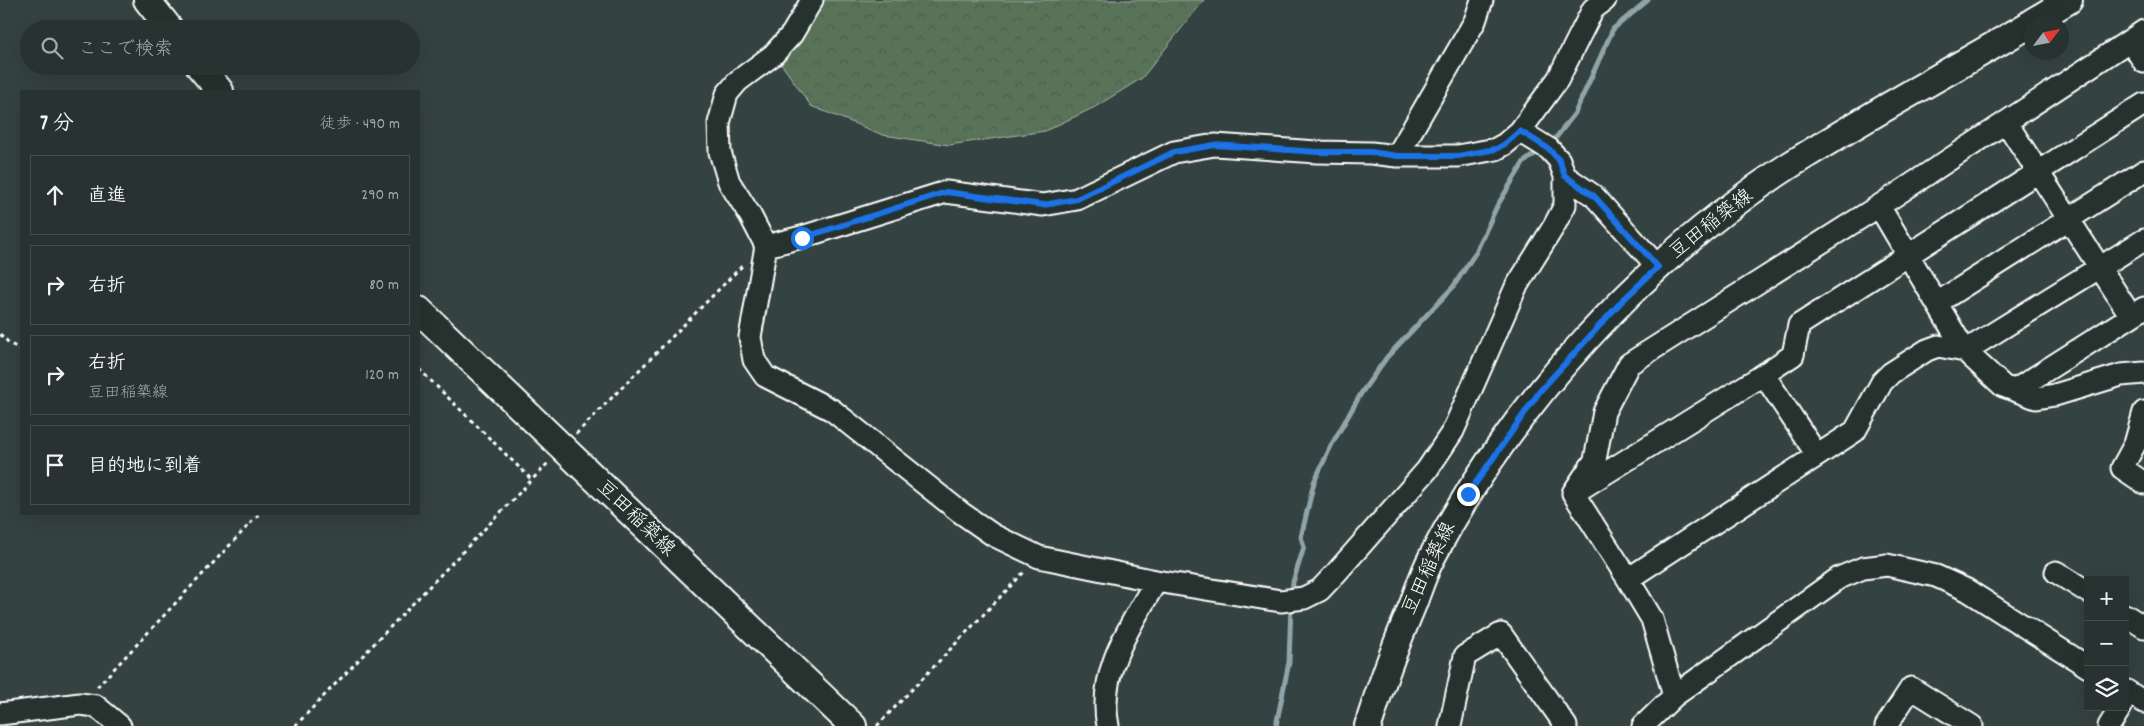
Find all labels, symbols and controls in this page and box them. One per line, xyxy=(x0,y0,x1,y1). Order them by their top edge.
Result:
north arrow xyxy=(2024,15,2069,60)
search box xyxy=(20,20,420,75)
icon: search xyxy=(38,34,66,62)
text: ここで検索 xyxy=(78,37,173,64)
text: 7 分 xyxy=(40,110,74,140)
text: 徒歩 · 490 m xyxy=(320,113,400,136)
icon: ahead xyxy=(41,181,69,209)
street label: 豆田稲築線 xyxy=(1664,183,1760,267)
text: 直進 xyxy=(88,184,126,211)
text: 290 m xyxy=(361,184,399,207)
route start xyxy=(791,227,814,250)
icon: right xyxy=(41,271,69,299)
text: 右折 xyxy=(88,274,126,301)
text: 80 m xyxy=(369,274,399,297)
text: 右折 xyxy=(88,351,126,378)
icon: right xyxy=(41,361,69,389)
text: 120 m xyxy=(365,364,399,387)
text: 豆田稲築線 xyxy=(88,382,168,405)
icon: arrive xyxy=(41,451,69,479)
text: 目的地に到着 xyxy=(88,454,202,481)
street label: 豆田稲築線 xyxy=(589,474,681,564)
route end xyxy=(1457,483,1480,506)
street label: 豆田稲築線 xyxy=(1396,518,1464,620)
map controls xyxy=(2084,576,2129,711)
button: + xyxy=(2084,576,2129,621)
button: − xyxy=(2084,621,2129,666)
button: layers xyxy=(2084,666,2129,711)

